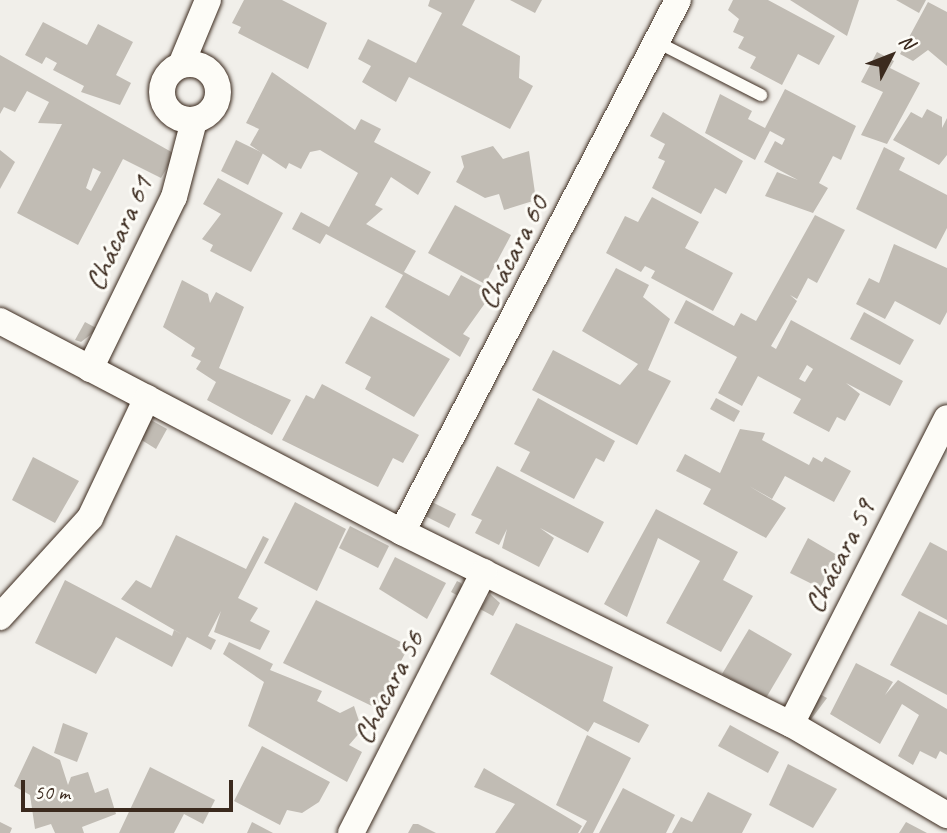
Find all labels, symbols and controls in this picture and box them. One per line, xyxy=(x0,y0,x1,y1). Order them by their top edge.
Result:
north arrow xyxy=(856,21,926,91)
text: N xyxy=(894,30,919,54)
street label: Chácara 61 xyxy=(76,170,160,296)
street label: Chácara 60 xyxy=(468,189,556,315)
street label: Chácara 59 xyxy=(795,493,883,619)
street label: Chácara 56 xyxy=(344,624,432,750)
scale bar xyxy=(24,766,236,810)
text: 50 m xyxy=(34,779,70,805)

